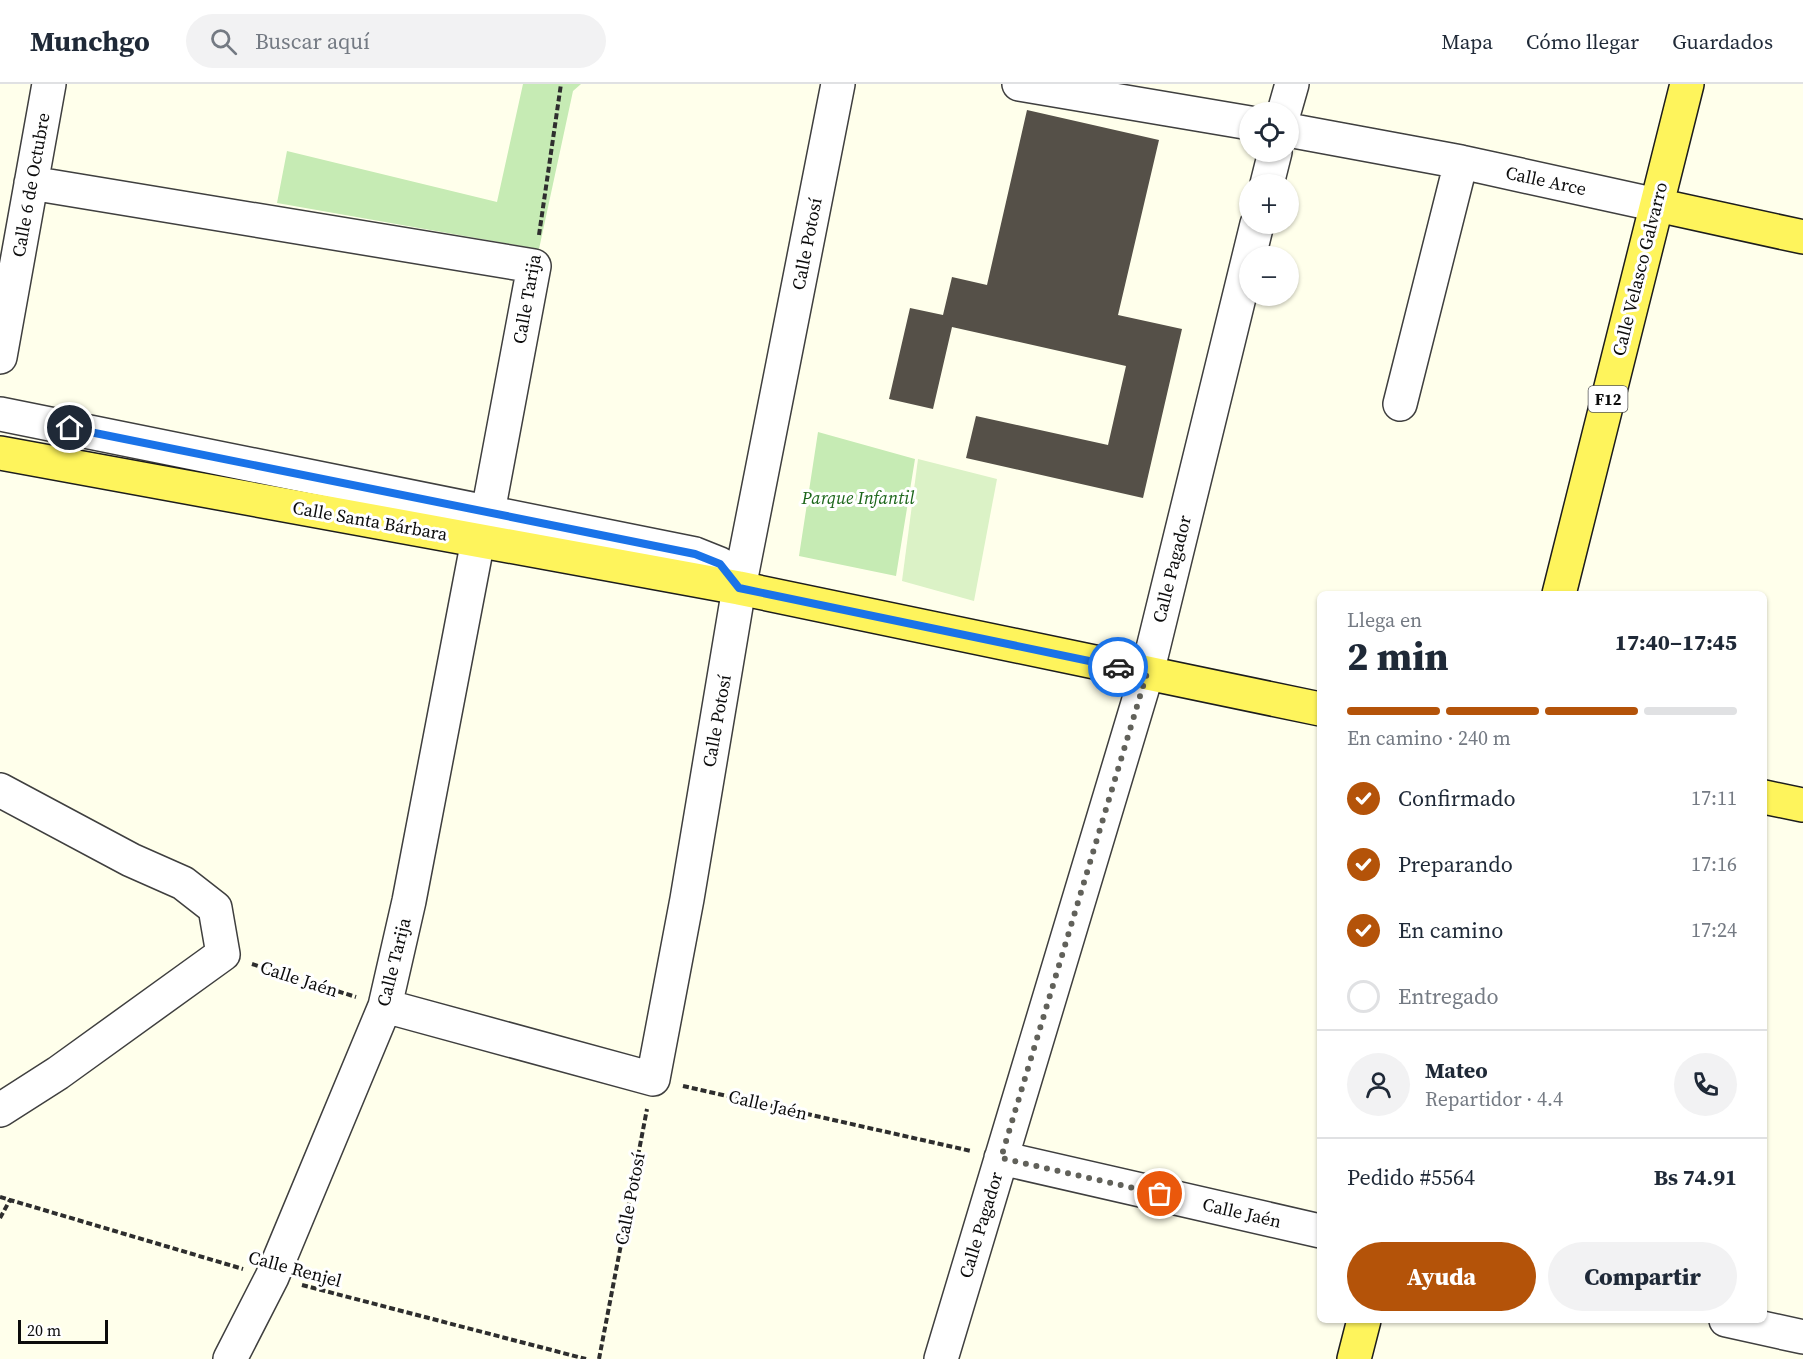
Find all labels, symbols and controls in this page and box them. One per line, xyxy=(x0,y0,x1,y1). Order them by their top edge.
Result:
search box xyxy=(186,14,606,68)
text: Munchgo xyxy=(30,22,150,60)
icon: search xyxy=(207,25,240,58)
text: Buscar aquí xyxy=(255,26,370,56)
text: Mapa xyxy=(1441,27,1493,56)
text: Cómo llegar xyxy=(1526,27,1639,56)
text: Guardados xyxy=(1672,27,1773,56)
map controls xyxy=(1239,102,1299,306)
button: locate xyxy=(1239,102,1299,162)
street label: Calle 6 de Octubre xyxy=(5,111,56,259)
street label: Calle Arce xyxy=(1503,160,1589,201)
button: + xyxy=(1239,174,1299,234)
street label: Calle Velasco Galvarro xyxy=(1606,179,1673,358)
street label: Calle Potosí xyxy=(785,196,828,292)
button: − xyxy=(1239,246,1299,306)
street label: Calle Tarija xyxy=(506,251,547,346)
road number: F12 xyxy=(1588,386,1628,412)
pin xyxy=(44,402,95,453)
icon: home xyxy=(53,411,86,444)
park label: Parque Infantil xyxy=(800,485,915,510)
street label: Calle Santa Bárbara xyxy=(291,495,450,547)
street label: Calle Pagador xyxy=(1146,512,1197,625)
text: Llega en xyxy=(1347,606,1422,634)
text: 17:40–17:45 xyxy=(1615,627,1737,657)
text: 2 min xyxy=(1347,630,1449,683)
courier xyxy=(1088,637,1148,697)
icon: car xyxy=(1102,651,1135,684)
street label: Calle Potosí xyxy=(696,673,737,769)
text: En camino · 240 m xyxy=(1347,724,1511,752)
icon: check xyxy=(1347,782,1380,815)
text: Confirmado xyxy=(1398,783,1516,813)
text: 17:11 xyxy=(1691,784,1737,812)
icon: check xyxy=(1347,848,1380,881)
text: Preparando xyxy=(1398,849,1513,879)
text: 17:16 xyxy=(1691,850,1737,878)
street label: Calle Tarija xyxy=(370,914,417,1009)
icon: check xyxy=(1347,914,1380,947)
text: En camino xyxy=(1398,915,1503,945)
text: 17:24 xyxy=(1691,916,1737,944)
street label: Calle Jaén xyxy=(257,954,341,1003)
text: Entregado xyxy=(1398,981,1499,1011)
button: person xyxy=(1347,1053,1410,1116)
button: phone xyxy=(1674,1053,1737,1116)
text: Mateo xyxy=(1425,1055,1488,1085)
street label: Calle Jaén xyxy=(726,1083,810,1126)
text: Repartidor · 4.4 xyxy=(1425,1085,1563,1113)
street label: Calle Potosí xyxy=(608,1151,651,1247)
text: Pedido #5564 xyxy=(1347,1162,1475,1192)
text: Bs 74.91 xyxy=(1654,1162,1737,1192)
street label: Calle Pagador xyxy=(952,1168,1009,1281)
pin xyxy=(1134,1168,1185,1219)
icon: bag xyxy=(1143,1177,1176,1210)
street label: Calle Jaén xyxy=(1200,1191,1284,1234)
button: Ayuda xyxy=(1347,1242,1536,1311)
button: Compartir xyxy=(1548,1242,1737,1311)
street label: Calle Renjel xyxy=(246,1244,345,1293)
scale bar xyxy=(18,1317,108,1344)
text: 20 m xyxy=(27,1319,61,1341)

